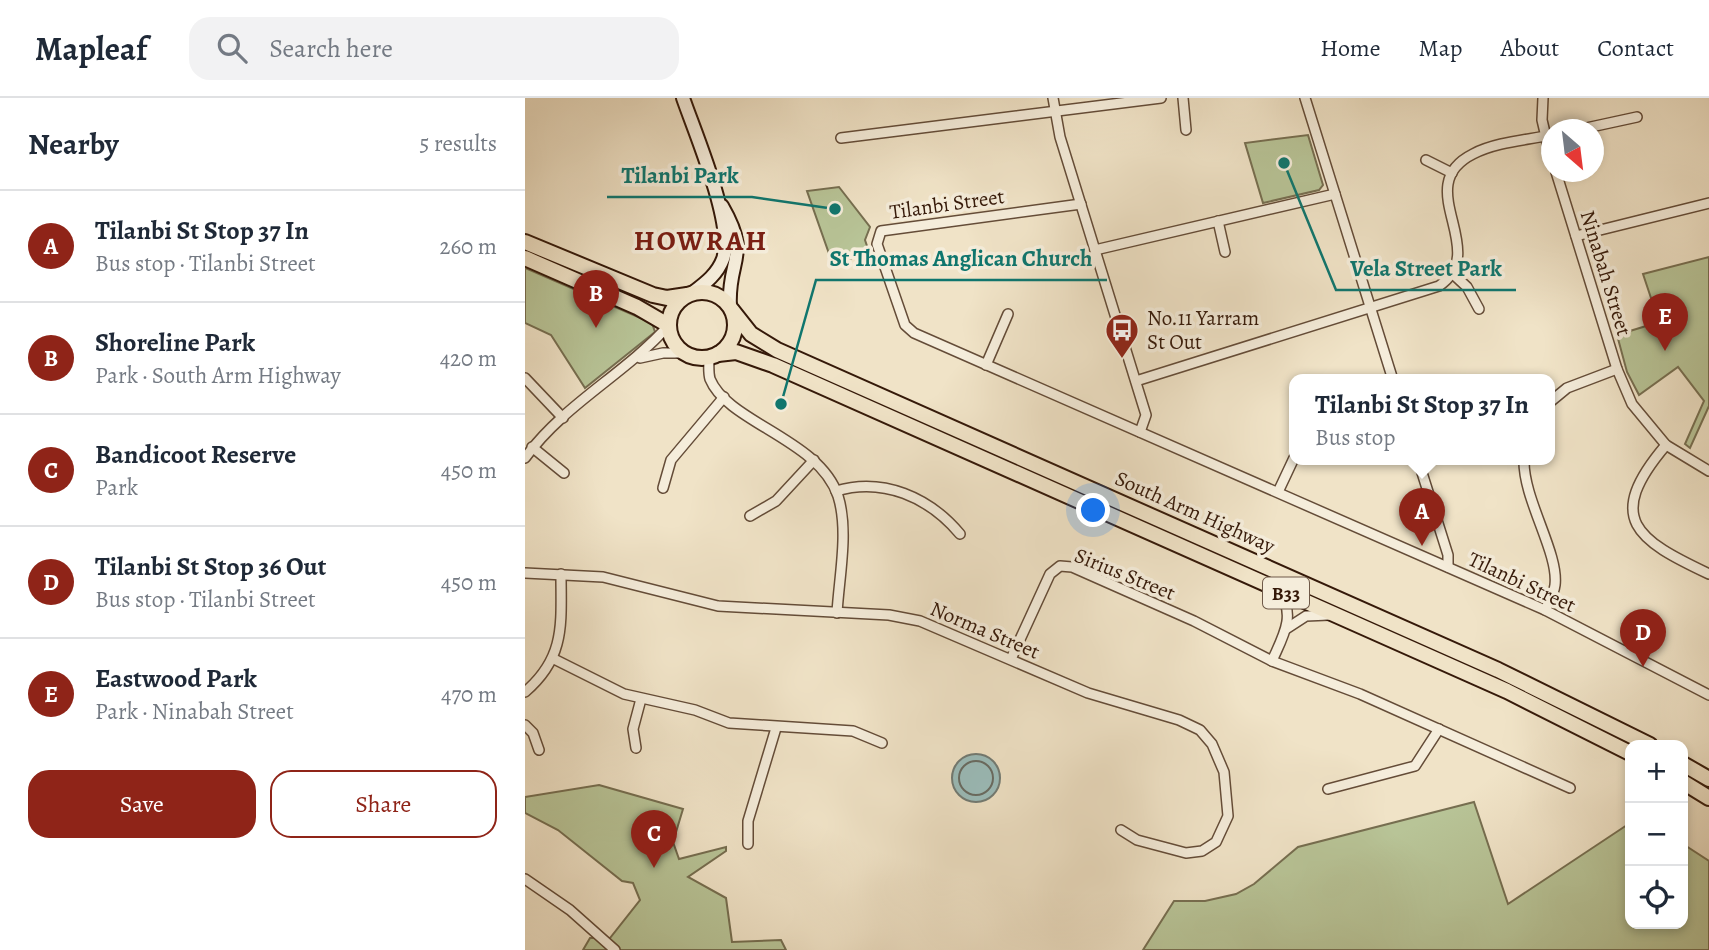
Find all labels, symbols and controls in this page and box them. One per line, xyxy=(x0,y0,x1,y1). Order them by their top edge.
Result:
search box xyxy=(189,17,679,80)
text: Mapleaf xyxy=(35,26,147,71)
icon: search xyxy=(213,29,251,67)
text: Search here xyxy=(269,31,393,66)
text: Home xyxy=(1320,32,1381,64)
text: Map xyxy=(1419,32,1463,64)
text: About xyxy=(1501,32,1559,64)
text: Contact xyxy=(1597,32,1674,64)
north arrow xyxy=(1541,119,1604,182)
text: Nearby xyxy=(28,124,119,164)
text: 5 results xyxy=(420,128,497,159)
callout: Tilanbi Park xyxy=(607,153,752,197)
text: Tilanbi Park xyxy=(621,160,739,191)
street label: Tilanbi Street xyxy=(888,182,1006,226)
street label: Ninabah Street xyxy=(1574,207,1638,339)
text: Tilanbi St Stop 37 In xyxy=(95,213,309,248)
district label: HOWRAH xyxy=(634,222,768,260)
text: A xyxy=(44,231,58,262)
text: 260 m xyxy=(439,231,497,262)
callout: St Thomas Anglican Church xyxy=(816,236,1107,280)
text: St Thomas Anglican Church xyxy=(829,243,1093,274)
callout: Vela Street Park xyxy=(1336,246,1516,290)
text: Bus stop · Tilanbi Street xyxy=(95,248,316,279)
text: Vela Street Park xyxy=(1349,253,1502,284)
pin: B xyxy=(573,270,619,328)
pin: E xyxy=(1642,293,1688,351)
place label: No.11 Yarram St Out xyxy=(1147,304,1259,356)
bus stop icon: No.11 Yarram St Out xyxy=(1103,311,1141,360)
text: Shoreline Park xyxy=(95,325,255,360)
text: B xyxy=(44,343,58,374)
text: 420 m xyxy=(440,343,497,374)
text: Park · South Arm Highway xyxy=(95,360,341,391)
popup xyxy=(1289,374,1555,465)
text: Tilanbi St Stop 37 In xyxy=(1315,387,1529,422)
text: Bus stop xyxy=(1315,422,1395,453)
text: Bandicoot Reserve xyxy=(95,437,296,472)
text: C xyxy=(44,455,58,486)
text: 450 m xyxy=(441,455,497,486)
street label: South Arm Highway xyxy=(1111,464,1280,560)
text: Park xyxy=(95,472,138,503)
pin: A xyxy=(1399,488,1445,546)
your location xyxy=(1076,493,1110,527)
street label: Sirius Street xyxy=(1070,541,1180,607)
street label: Tilanbi Street xyxy=(1464,545,1580,619)
text: Tilanbi St Stop 36 Out xyxy=(95,549,326,584)
text: D xyxy=(43,567,59,598)
text: 450 m xyxy=(441,567,497,598)
road number: B33 xyxy=(1263,578,1309,608)
text: Bus stop · Tilanbi Street xyxy=(95,584,316,615)
street label: Norma Street xyxy=(926,594,1044,666)
pin: D xyxy=(1620,609,1666,667)
text: Eastwood Park xyxy=(95,661,257,696)
text: E xyxy=(44,679,58,710)
text: 470 m xyxy=(441,679,497,710)
text: Park · Ninabah Street xyxy=(95,696,294,727)
map controls xyxy=(1625,740,1688,929)
button: + xyxy=(1625,740,1688,803)
button: Save xyxy=(28,770,256,838)
button: Share xyxy=(270,770,497,838)
button: − xyxy=(1625,803,1688,866)
pin: C xyxy=(631,810,677,868)
button: locate xyxy=(1625,866,1688,929)

